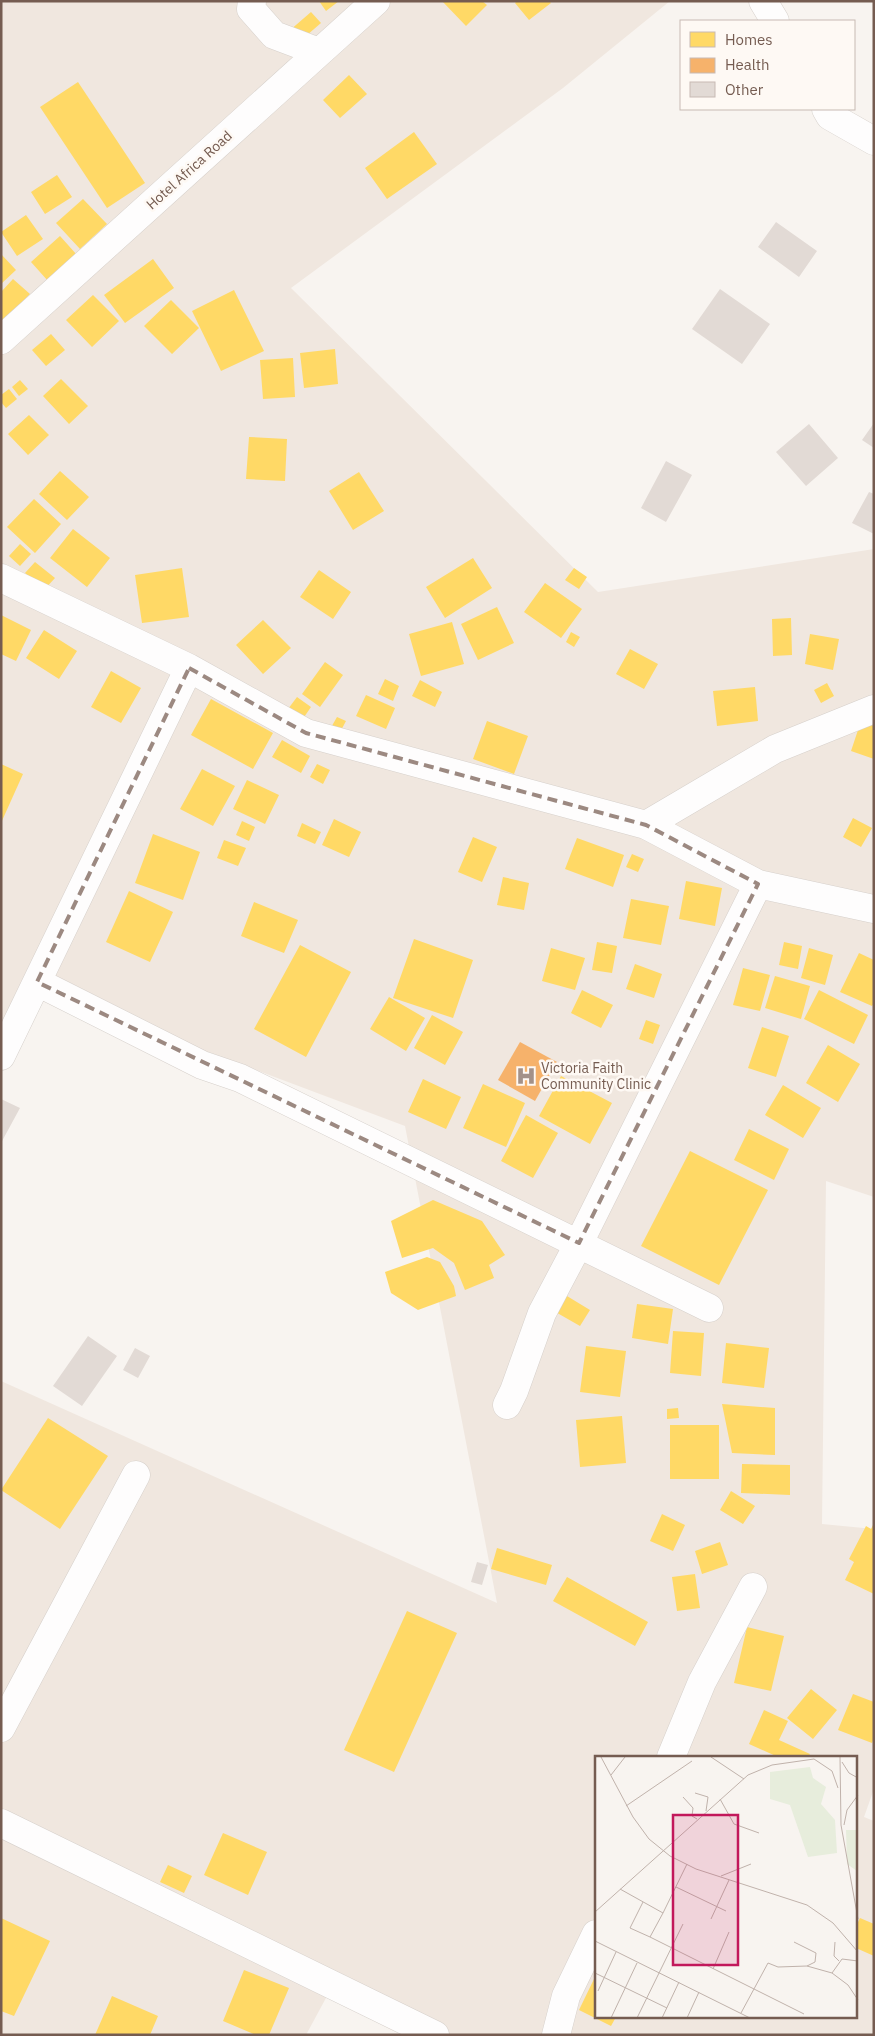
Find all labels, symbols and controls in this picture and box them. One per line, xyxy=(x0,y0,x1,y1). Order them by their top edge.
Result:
legend xyxy=(680,20,855,110)
text: Homes xyxy=(725,30,773,49)
text: Health xyxy=(725,55,770,74)
text: Other xyxy=(725,80,764,99)
street label: Hotel Africa Road xyxy=(142,127,236,213)
place label: Victoria Faith Community Clinic xyxy=(541,1059,651,1093)
hospital icon: Victoria Faith Community Clinic xyxy=(515,1065,537,1087)
inset map xyxy=(595,1756,858,2018)

